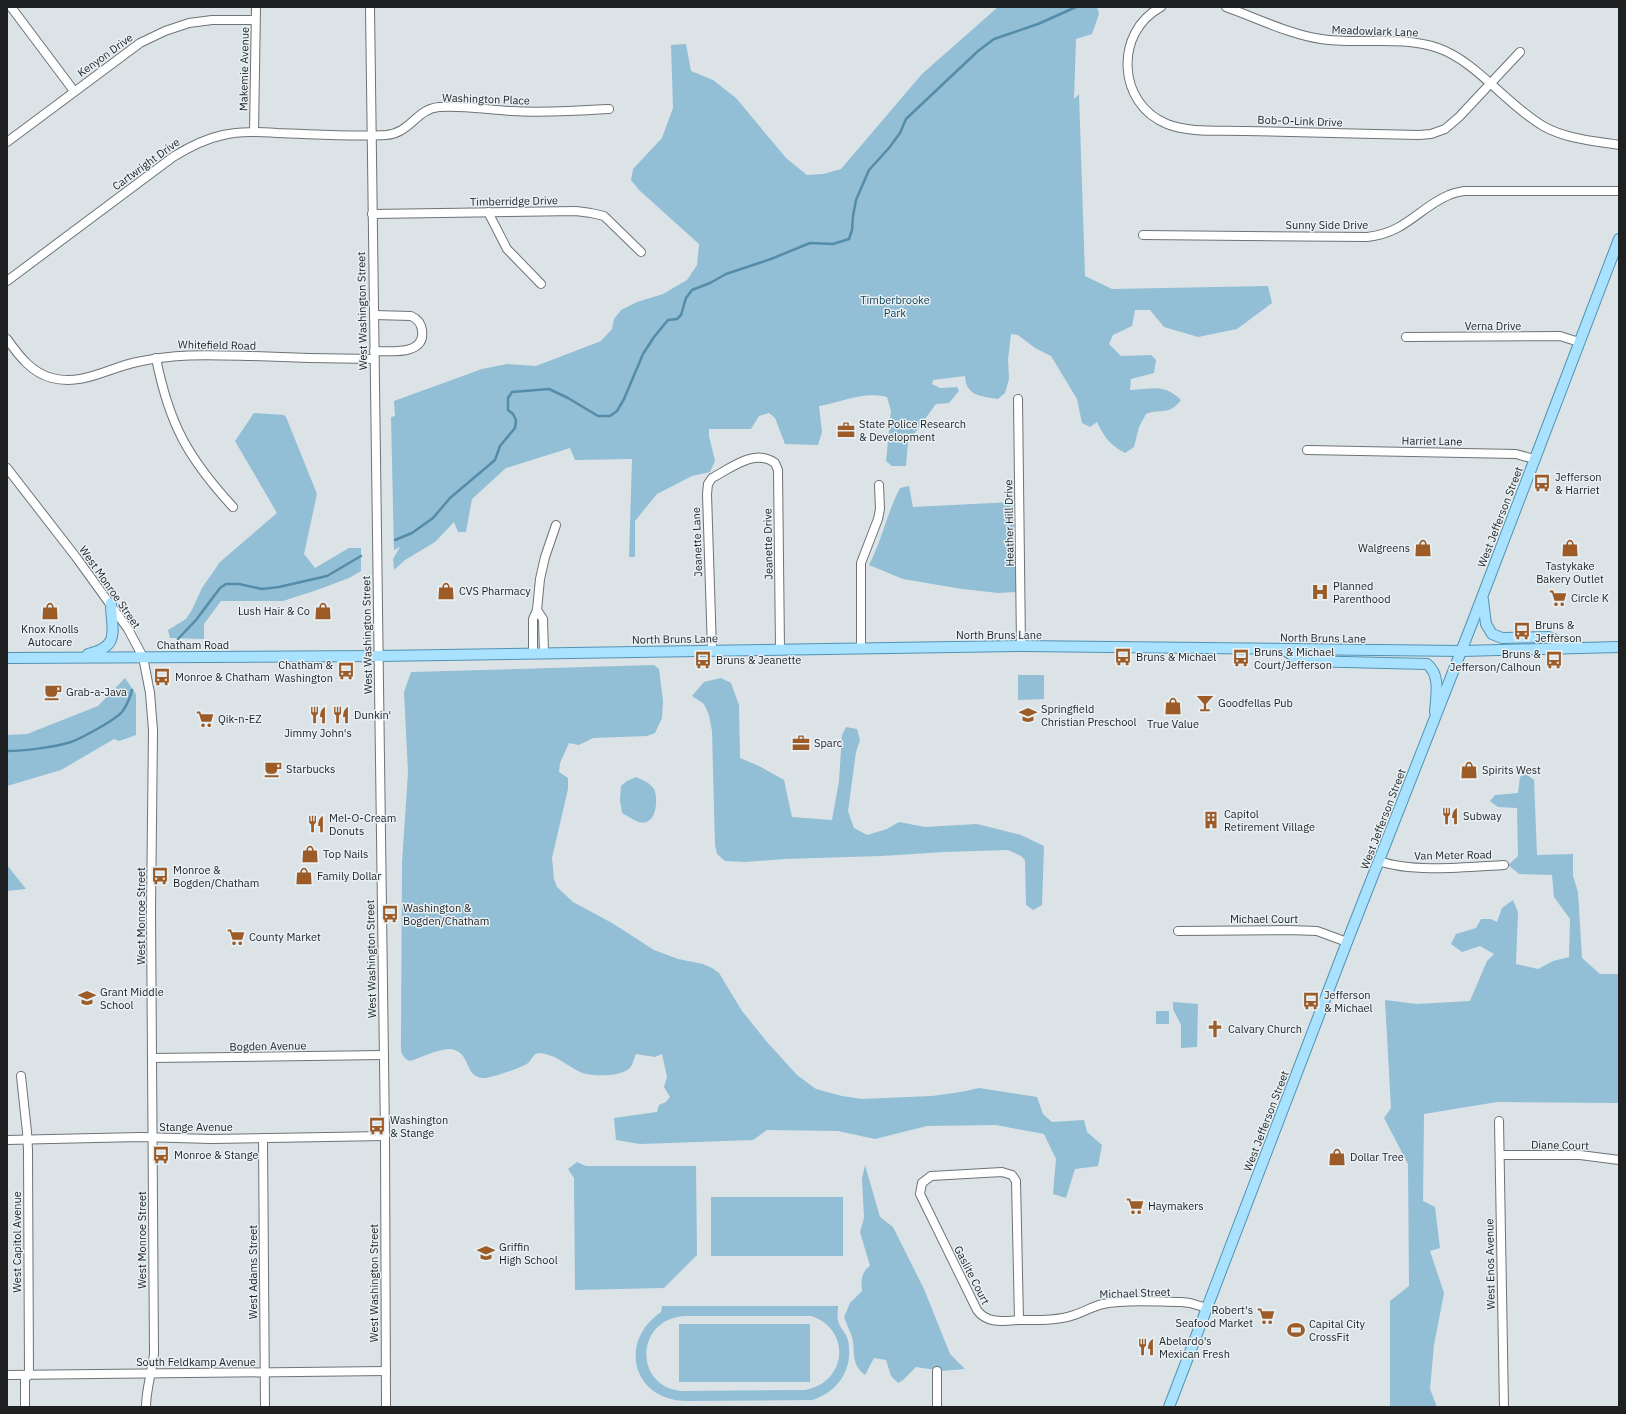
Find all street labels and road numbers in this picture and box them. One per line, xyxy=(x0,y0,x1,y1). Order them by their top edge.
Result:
street label: Meadowlark Lane xyxy=(1331,22,1419,40)
street label: Makemie Avenue xyxy=(236,27,252,111)
street label: Kenyon Drive xyxy=(75,30,135,80)
street label: Washington Place xyxy=(442,90,530,108)
street label: Bob-O-Link Drive xyxy=(1257,113,1343,129)
street label: Cartwright Drive xyxy=(110,135,182,193)
street label: Timberridge Drive xyxy=(470,193,558,209)
street label: Sunny Side Drive xyxy=(1286,218,1368,232)
street label: West Washington Street xyxy=(354,252,370,370)
street label: Verna Drive xyxy=(1465,319,1521,333)
street label: Whitefield Road xyxy=(178,337,256,353)
street label: Harriet Lane xyxy=(1402,433,1462,449)
street label: West Jefferson Street xyxy=(1474,465,1526,569)
street label: Heather Hill Drive xyxy=(1001,479,1017,567)
street label: Jeanette Lane xyxy=(689,507,705,577)
street label: Jeanette Drive xyxy=(760,508,776,580)
street label: West Monroe Street xyxy=(76,543,144,631)
street label: West Washington Street xyxy=(359,576,375,694)
street label: North Bruns Lane xyxy=(956,628,1042,642)
street label: North Bruns Lane xyxy=(1280,630,1366,646)
street label: North Bruns Lane xyxy=(632,631,718,647)
street label: Chatham Road xyxy=(157,638,229,652)
street label: West Jefferson Street xyxy=(1357,767,1409,871)
street label: Van Meter Road xyxy=(1414,847,1492,863)
street label: West Monroe Street xyxy=(134,867,148,965)
street label: West Washington Street xyxy=(363,900,379,1018)
street label: Michael Court xyxy=(1230,912,1298,926)
street label: Bogden Avenue xyxy=(229,1038,307,1054)
street label: West Jefferson Street xyxy=(1240,1069,1292,1173)
street label: Stange Avenue xyxy=(159,1120,233,1134)
street label: Diane Court xyxy=(1531,1137,1589,1153)
street label: West Capitol Avenue xyxy=(10,1191,24,1293)
street label: West Monroe Street xyxy=(135,1191,149,1289)
street label: West Enos Avenue xyxy=(1482,1218,1498,1310)
street label: West Washington Street xyxy=(367,1224,381,1342)
street label: West Adams Street xyxy=(246,1225,260,1319)
street label: Gaslite Court xyxy=(951,1243,993,1307)
street label: Michael Street xyxy=(1099,1285,1171,1301)
street label: South Feldkamp Avenue xyxy=(136,1355,256,1369)

